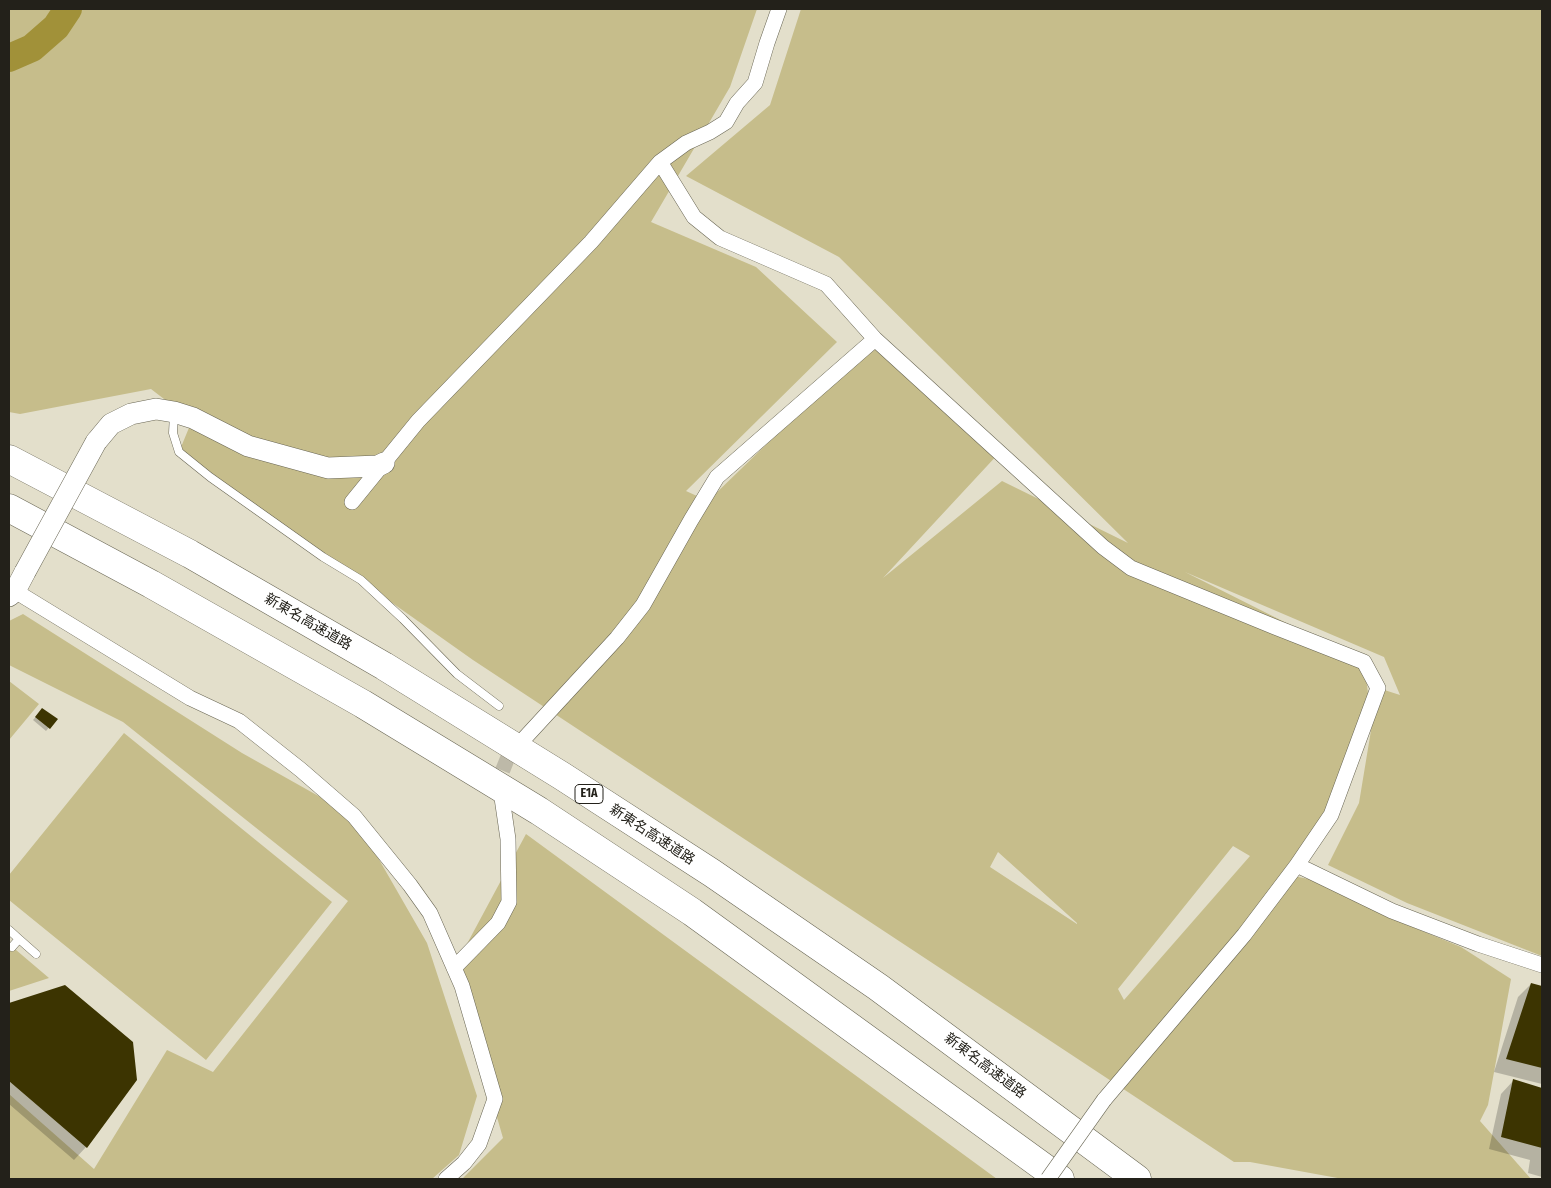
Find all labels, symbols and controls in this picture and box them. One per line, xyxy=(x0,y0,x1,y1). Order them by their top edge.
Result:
street label: 新東名高速道路 xyxy=(261,590,355,654)
road number: E1A xyxy=(575,784,603,804)
street label: 新東名高速道路 xyxy=(606,801,698,869)
street label: 新東名高速道路 xyxy=(941,1030,1029,1102)

